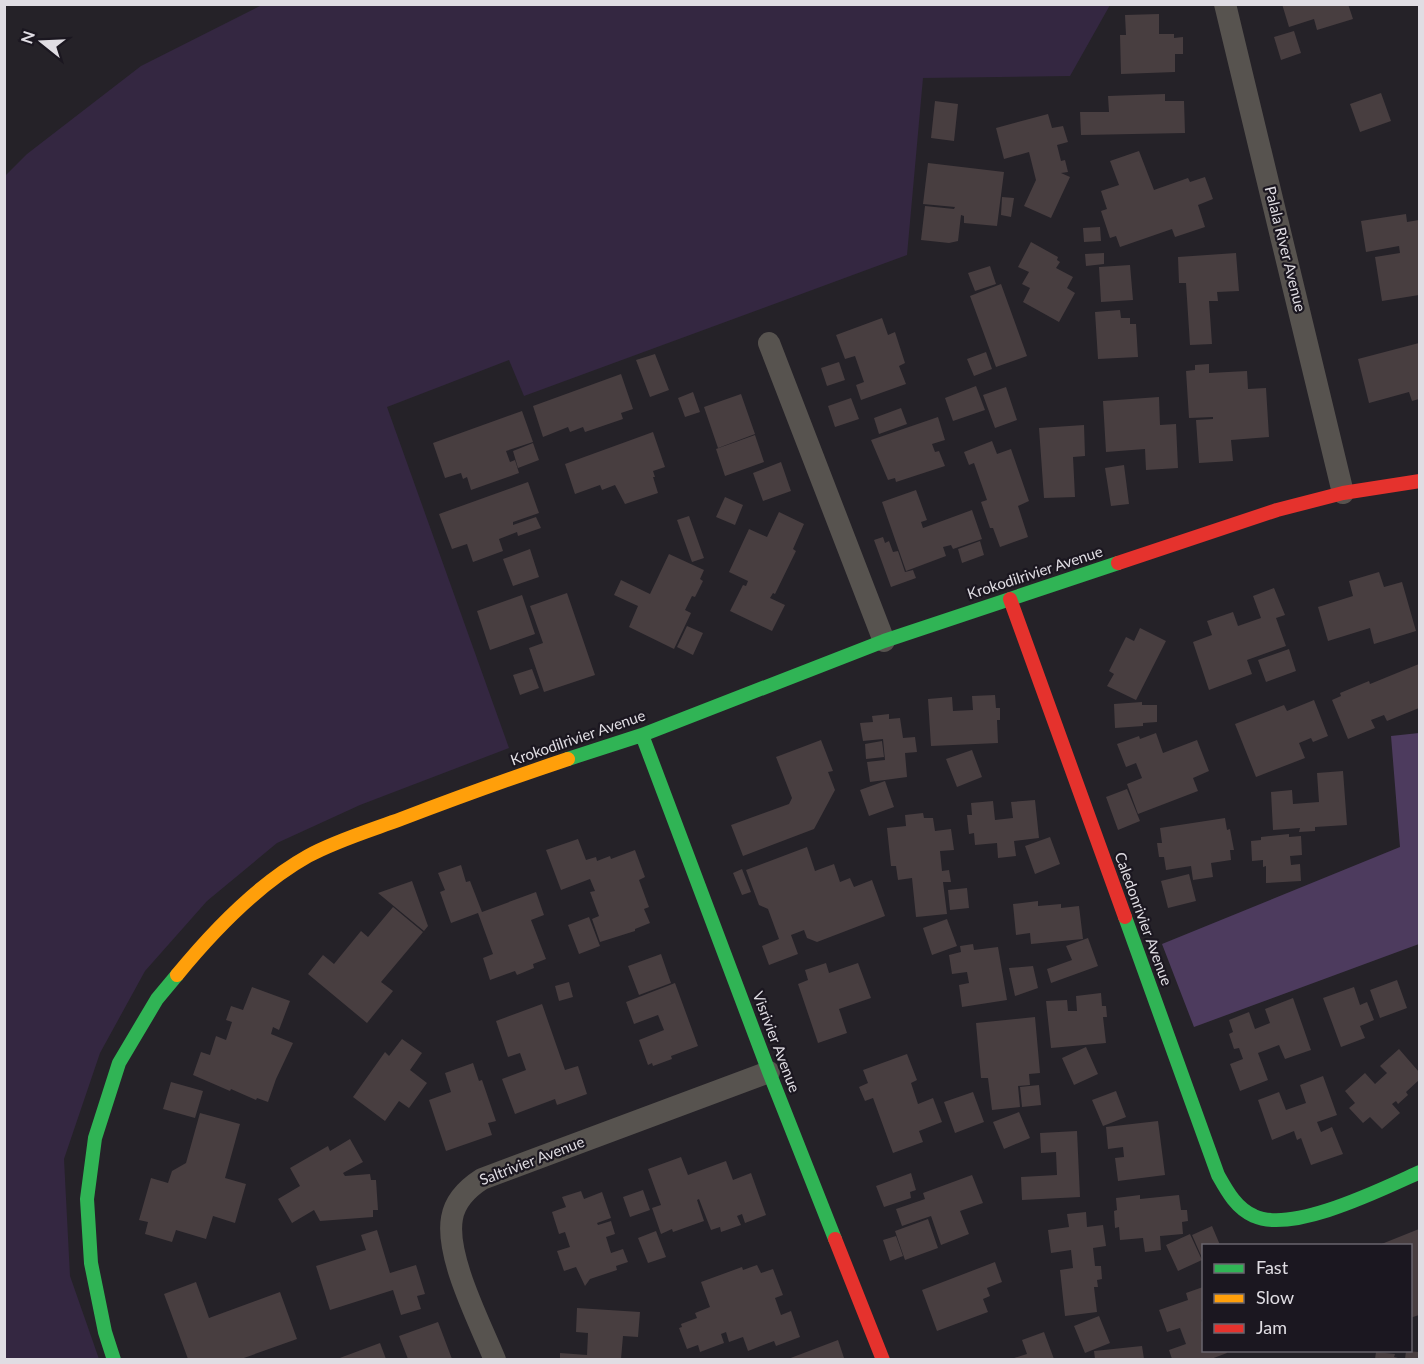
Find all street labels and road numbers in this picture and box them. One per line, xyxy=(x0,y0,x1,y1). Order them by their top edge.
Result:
street label: Palala River Avenue xyxy=(1262,184,1310,313)
street label: Krokodilrivier Avenue xyxy=(965,542,1105,602)
street label: Krokodilrivier Avenue xyxy=(508,706,647,769)
street label: Caledonrivier Avenue xyxy=(1111,849,1176,988)
street label: Visrivier Avenue xyxy=(749,989,804,1095)
street label: Saltrivier Avenue xyxy=(477,1132,587,1188)

